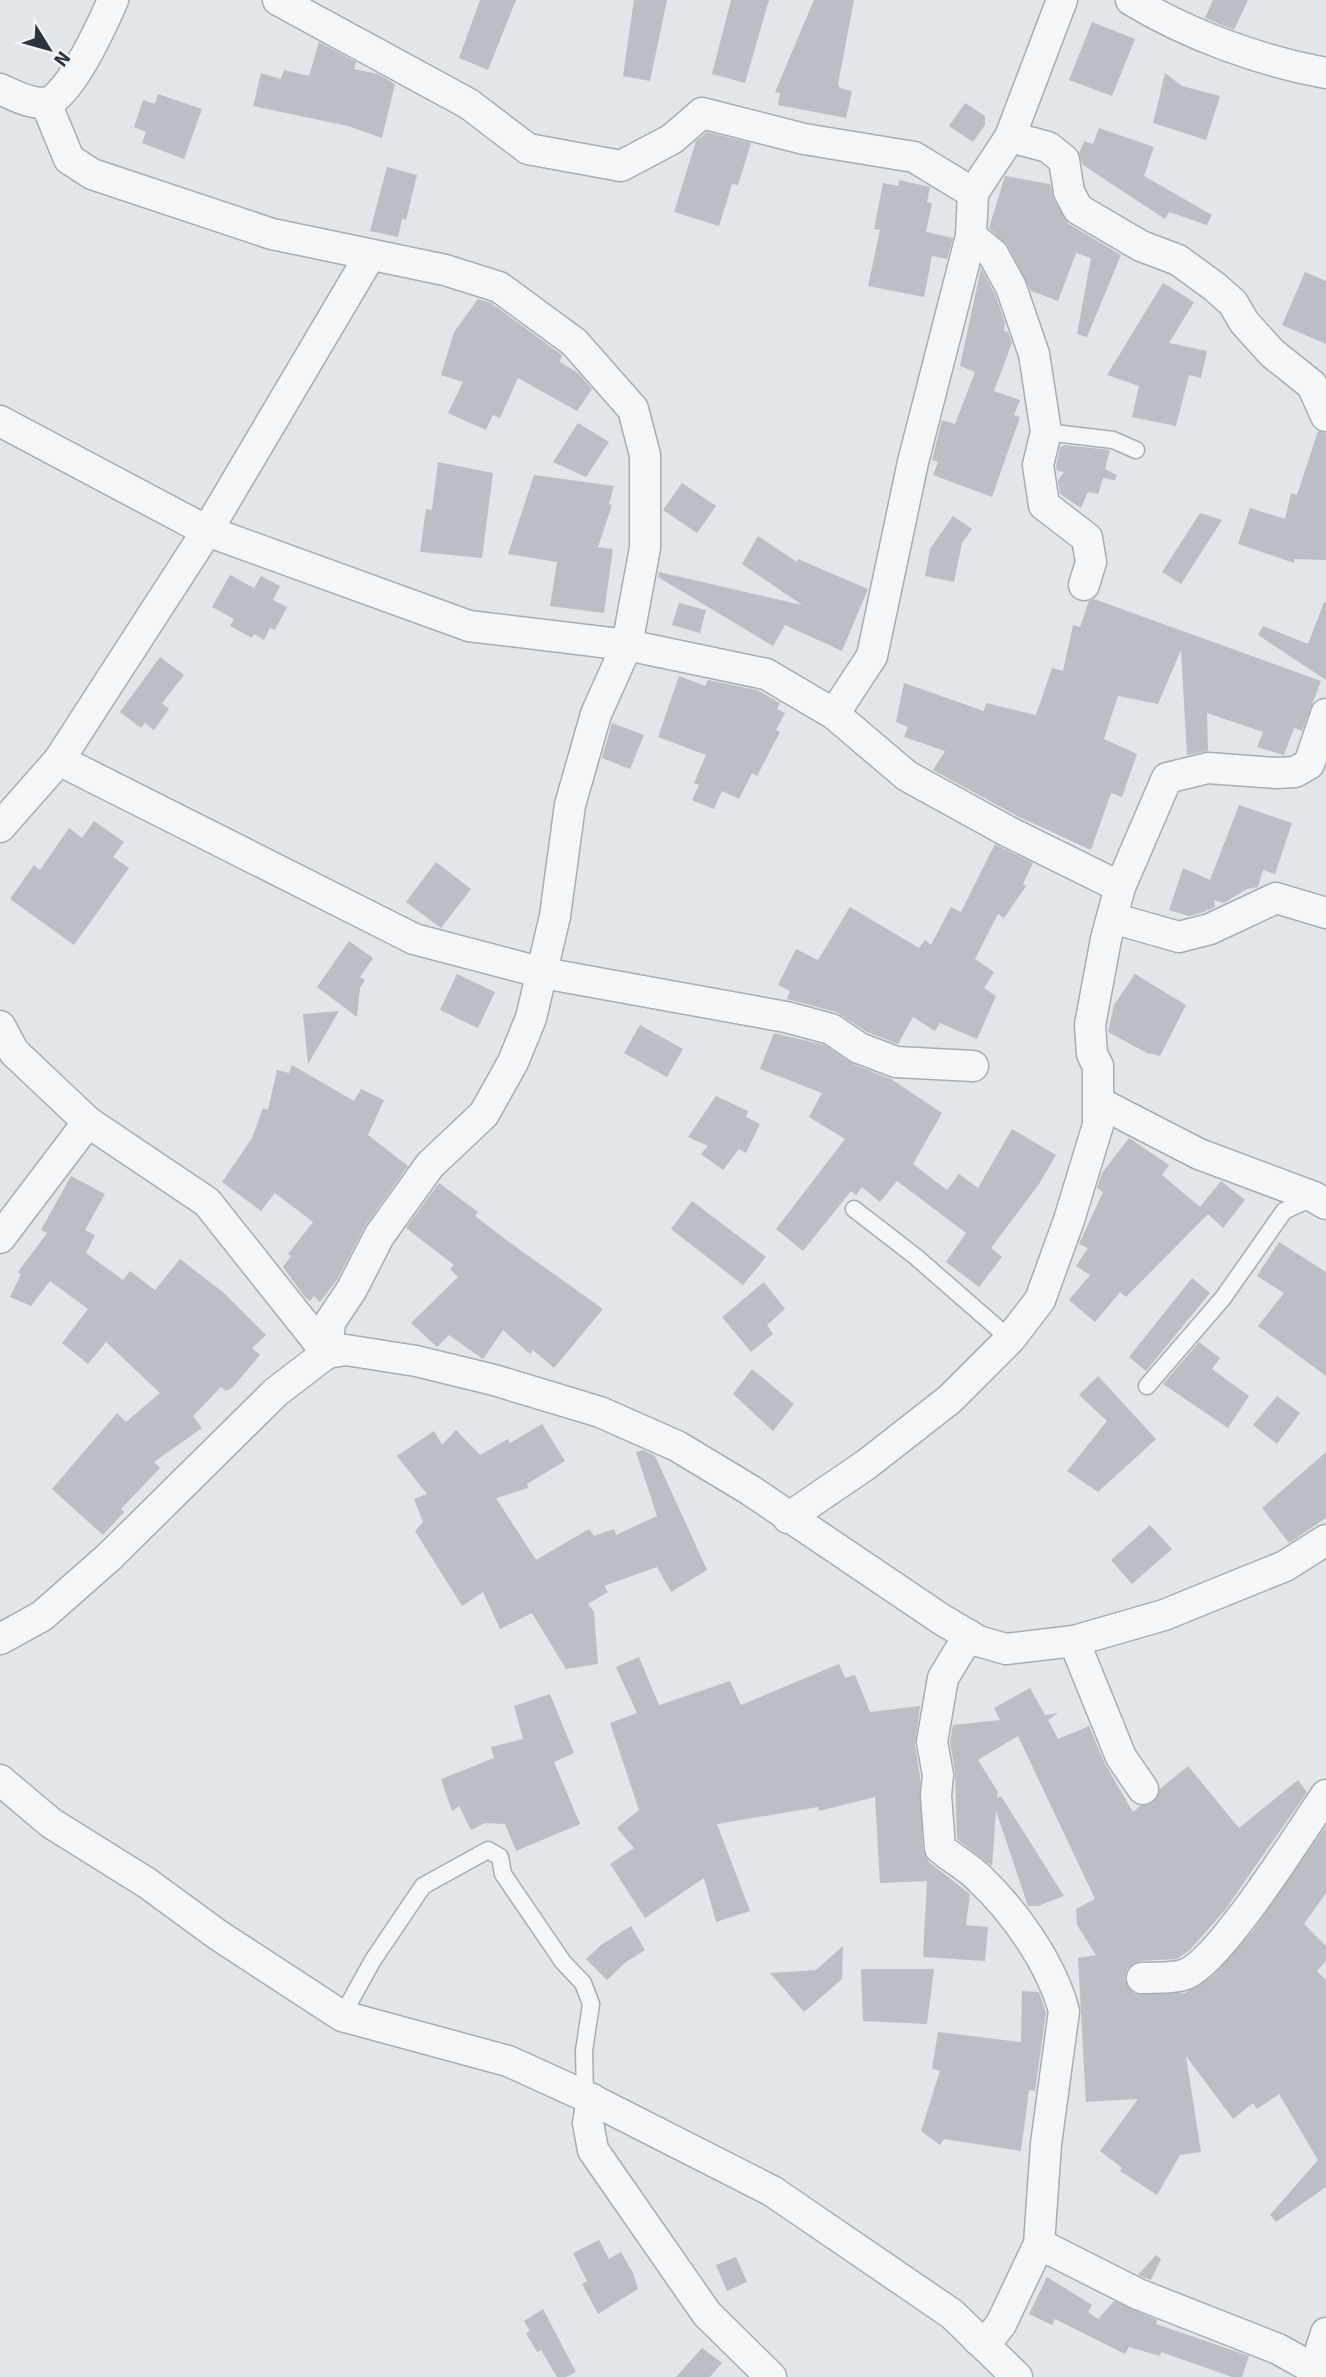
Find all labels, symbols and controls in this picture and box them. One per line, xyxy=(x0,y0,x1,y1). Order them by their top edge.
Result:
north arrow xyxy=(14,14,84,84)
text: N xyxy=(48,46,75,71)

